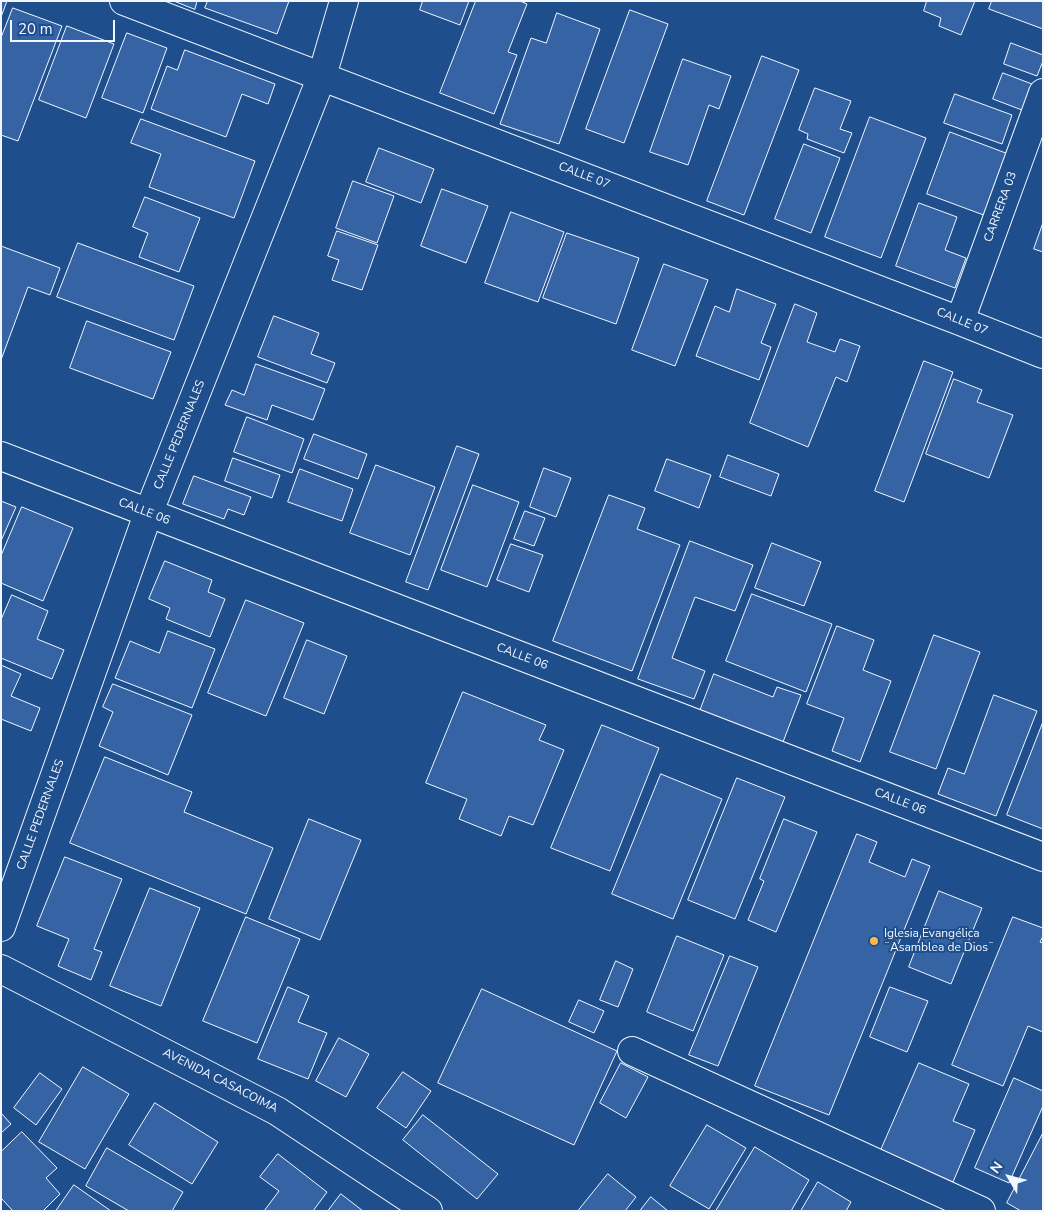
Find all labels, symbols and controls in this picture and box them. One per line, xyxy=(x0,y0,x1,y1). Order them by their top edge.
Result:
scale bar xyxy=(12,10,118,42)
text: 20 m xyxy=(18,19,53,39)
street label: CALLE 07 xyxy=(556,160,612,192)
street label: CARRERA 03 xyxy=(982,170,1020,244)
street label: CALLE 07 xyxy=(934,305,990,339)
street label: CALLE PEDERNALES xyxy=(151,378,209,492)
street label: CALLE 06 xyxy=(116,496,172,528)
street label: CALLE 06 xyxy=(494,641,550,673)
street label: CALLE PEDERNALES xyxy=(14,758,68,872)
street label: CALLE 06 xyxy=(872,786,928,818)
place label: Iglesia Evangélica ¨Asamblea de Dios¨ xyxy=(884,927,994,955)
marker: Iglesia Evangélica ¨Asamblea de Dios¨ xyxy=(868,935,880,947)
street label: AVENIDA CASACOIMA xyxy=(160,1046,280,1116)
north arrow xyxy=(984,1152,1034,1202)
text: N xyxy=(986,1158,1007,1178)

